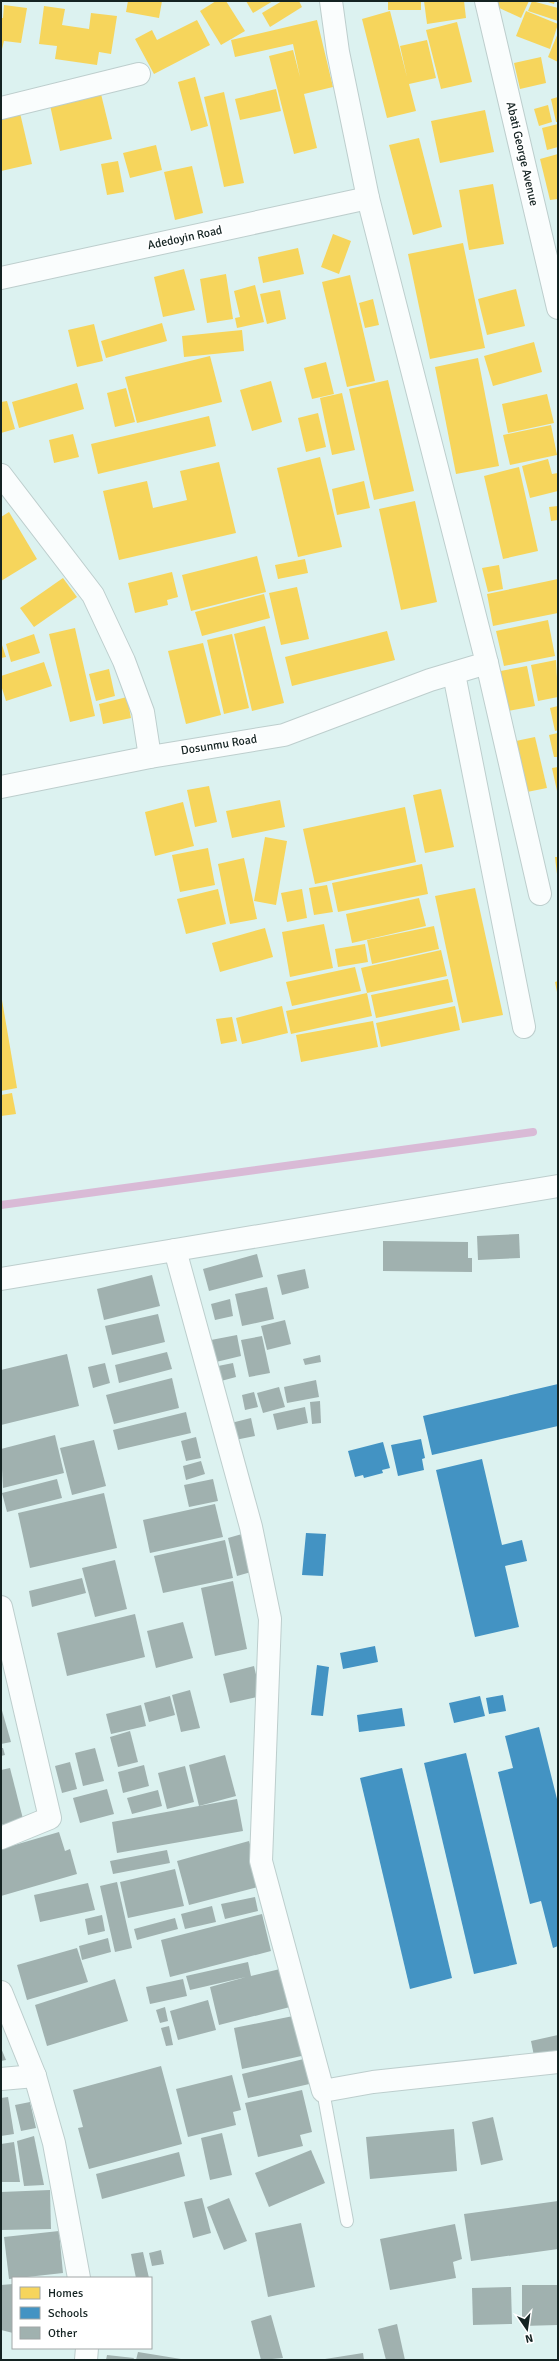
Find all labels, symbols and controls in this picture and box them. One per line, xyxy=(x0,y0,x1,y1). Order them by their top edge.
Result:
street label: Abati George Avenue xyxy=(503,100,541,208)
street label: Adedoyin Road xyxy=(146,223,224,253)
street label: Dosunmu Road xyxy=(180,732,258,758)
legend xyxy=(12,2277,152,2349)
text: Homes xyxy=(48,2286,83,2301)
text: Schools xyxy=(48,2306,88,2321)
north arrow xyxy=(507,2309,547,2349)
text: Other xyxy=(48,2326,78,2341)
text: N xyxy=(524,2331,534,2345)

